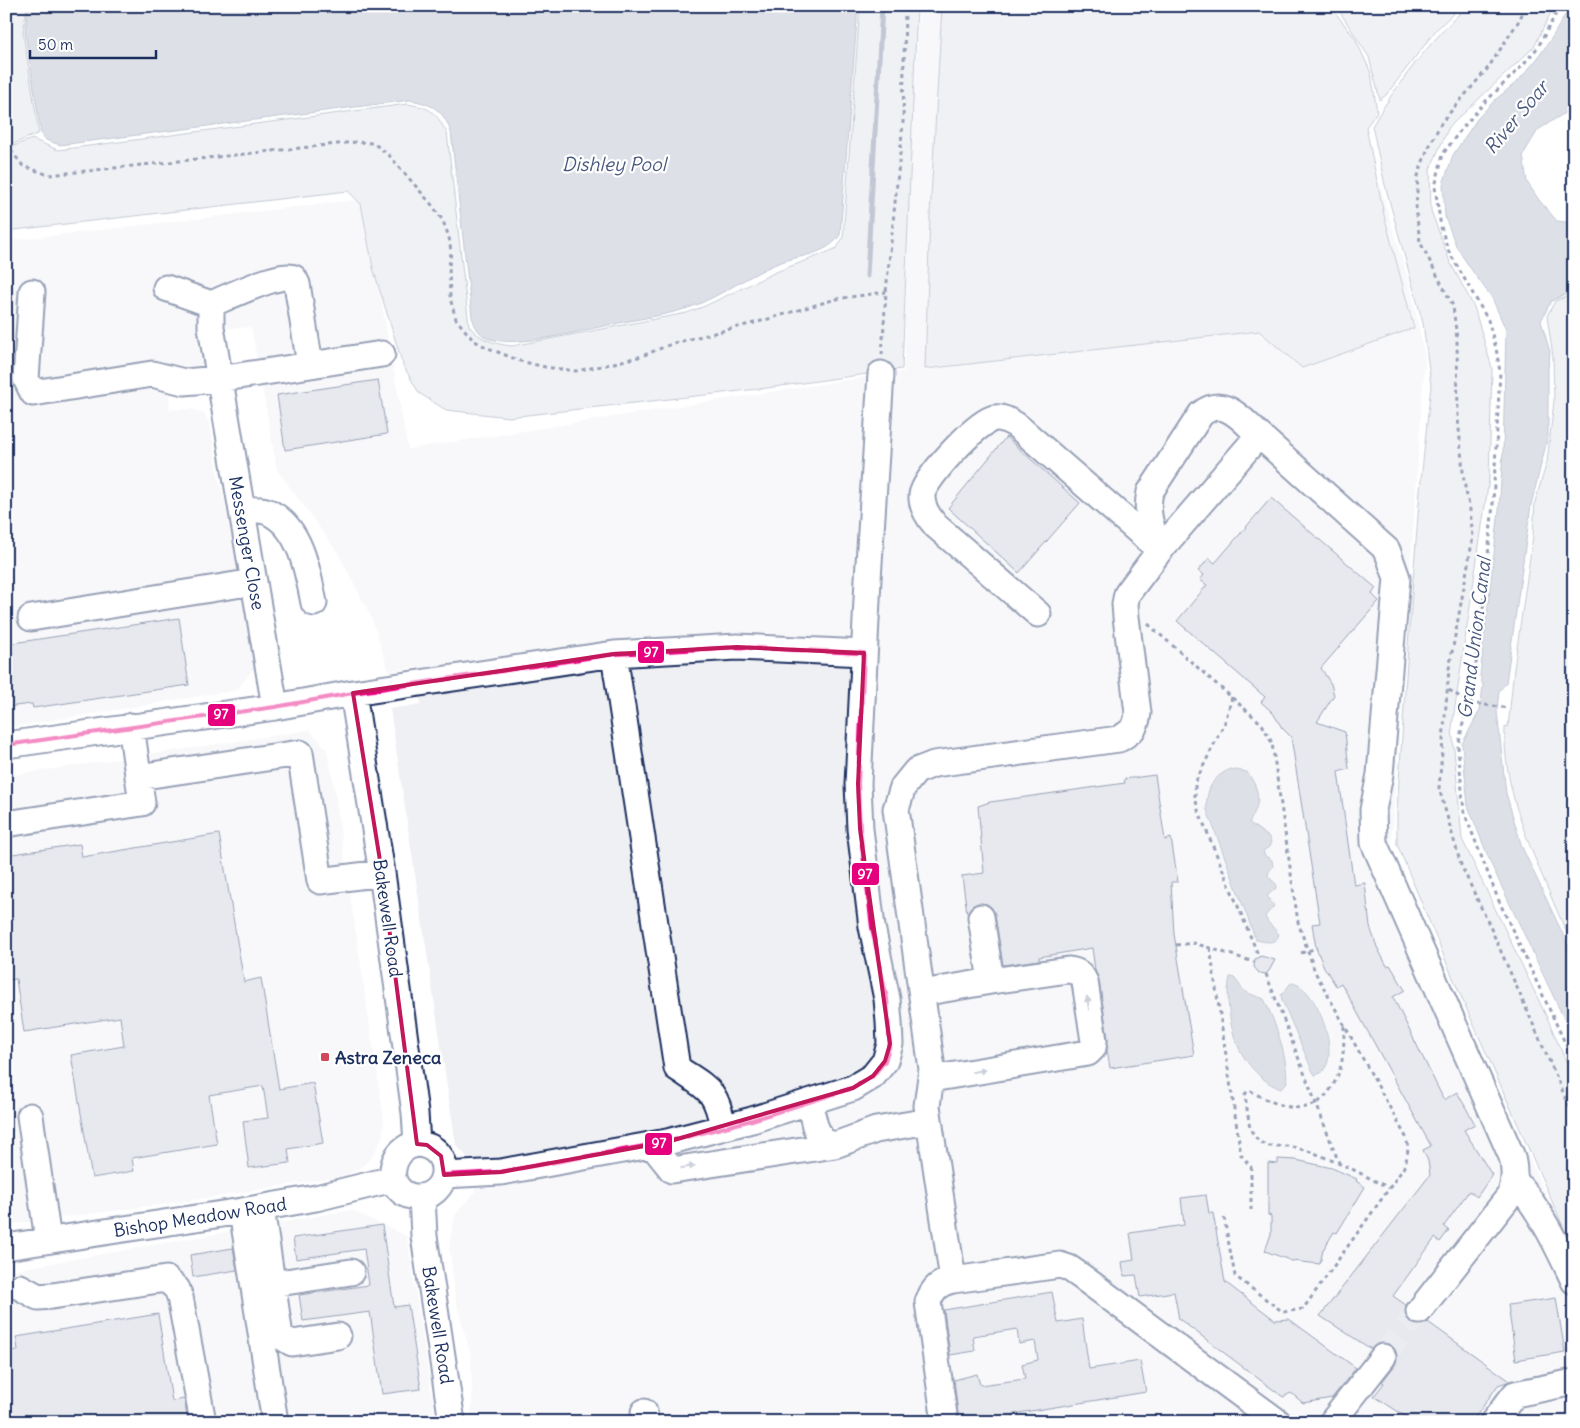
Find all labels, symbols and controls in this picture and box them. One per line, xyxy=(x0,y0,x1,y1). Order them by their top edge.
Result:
scale bar xyxy=(30,28,156,60)
text: 50 m xyxy=(38,35,73,54)
water label: River Soar xyxy=(1479,74,1555,158)
water label: Dishley Pool xyxy=(562,152,669,176)
street label: Messenger Close xyxy=(224,474,270,612)
water label: Grand Union Canal xyxy=(1452,553,1496,720)
line badge: 97 xyxy=(637,640,665,664)
text: 97 xyxy=(644,643,659,661)
line badge: 97 xyxy=(207,703,236,727)
text: 97 xyxy=(214,705,229,723)
street label: Bakewell Road xyxy=(368,857,408,979)
line badge: 97 xyxy=(851,862,880,886)
text: 97 xyxy=(858,865,873,883)
one-way arrow xyxy=(1084,995,1092,1011)
place label: Astra Zeneca xyxy=(335,1046,441,1069)
marker: Astra Zeneca xyxy=(319,1051,331,1063)
one-way arrow xyxy=(971,1066,987,1074)
line badge: 97 xyxy=(644,1132,673,1156)
text: 97 xyxy=(652,1134,667,1152)
one-way arrow xyxy=(681,1163,697,1171)
street label: Bishop Meadow Road xyxy=(112,1192,289,1242)
street label: Bakewell Road xyxy=(417,1264,459,1386)

